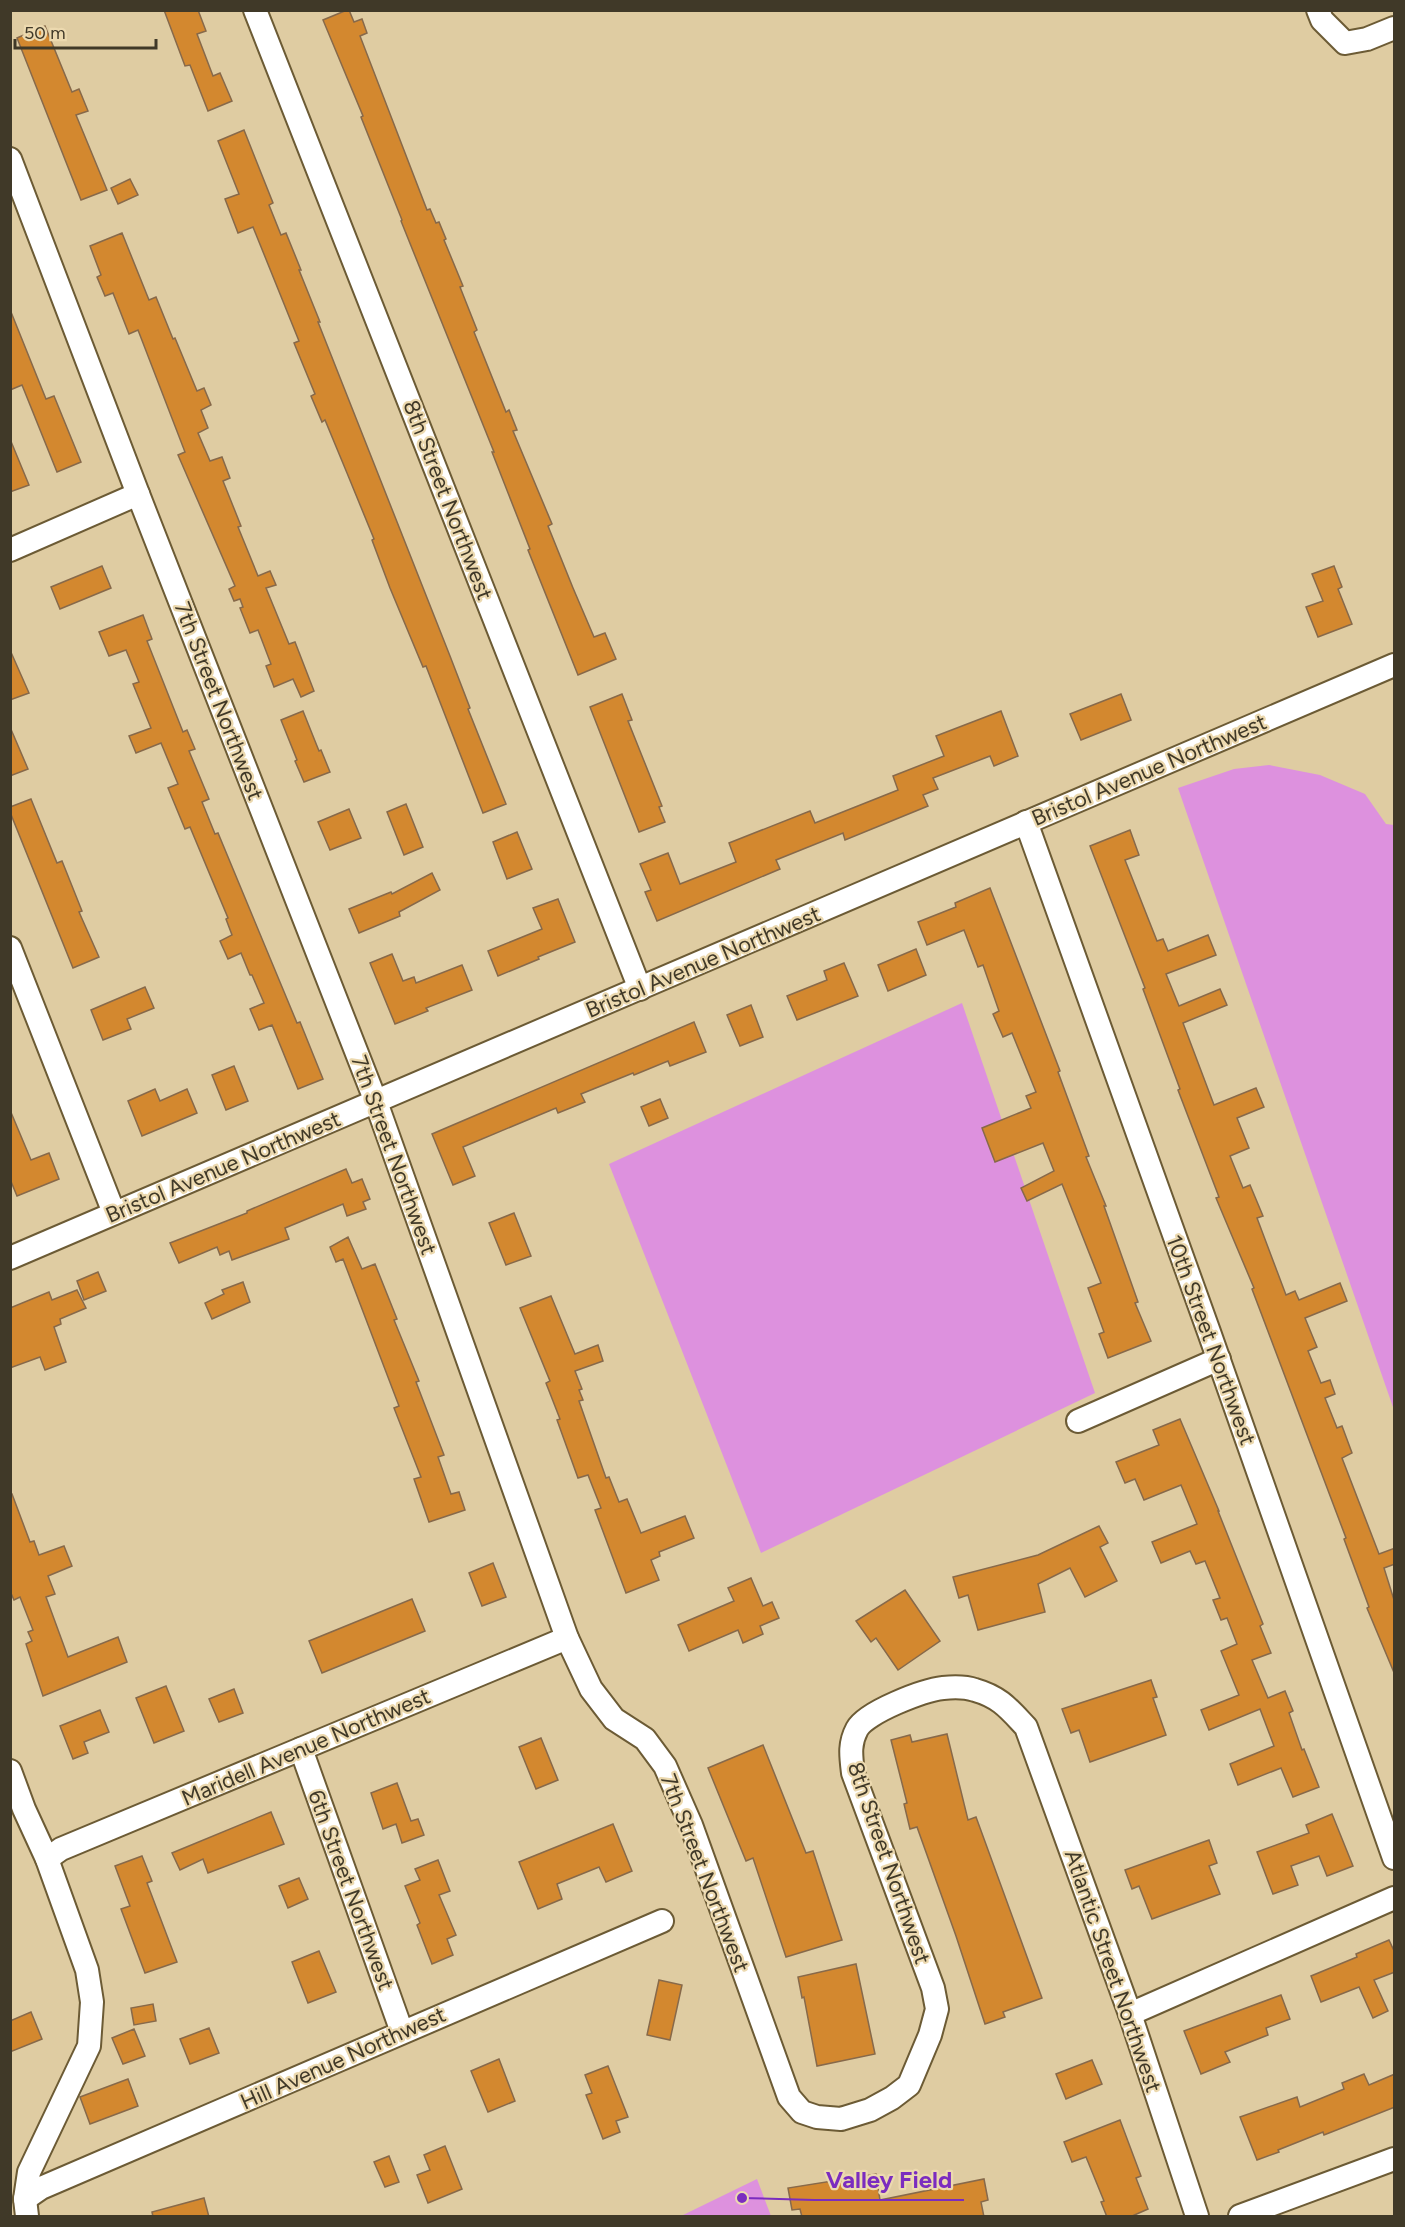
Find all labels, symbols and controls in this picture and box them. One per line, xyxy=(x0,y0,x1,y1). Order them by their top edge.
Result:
scale bar xyxy=(15,12,156,50)
text: 50 m xyxy=(24,22,66,44)
street label: 8th Street Northwest xyxy=(397,396,499,604)
street label: 7th Street Northwest xyxy=(169,598,269,804)
street label: Bristol Avenue Northwest xyxy=(1027,708,1271,832)
street label: Bristol Avenue Northwest xyxy=(581,900,825,1024)
street label: 7th Street Northwest xyxy=(345,1052,443,1258)
street label: Bristol Avenue Northwest xyxy=(101,1105,345,1229)
street label: 10th Street Northwest xyxy=(1160,1231,1262,1449)
street label: Maridell Avenue Northwest xyxy=(178,1682,434,1812)
street label: 8th Street Northwest xyxy=(842,1758,936,1968)
street label: 7th Street Northwest xyxy=(655,1770,755,1976)
street label: 6th Street Northwest xyxy=(302,1786,400,1994)
street label: Atlantic Street Northwest xyxy=(1059,1846,1167,2096)
street label: Hill Avenue Northwest xyxy=(236,2001,450,2115)
callout: Valley Field xyxy=(814,2158,964,2200)
text: Valley Field xyxy=(826,2165,952,2194)

